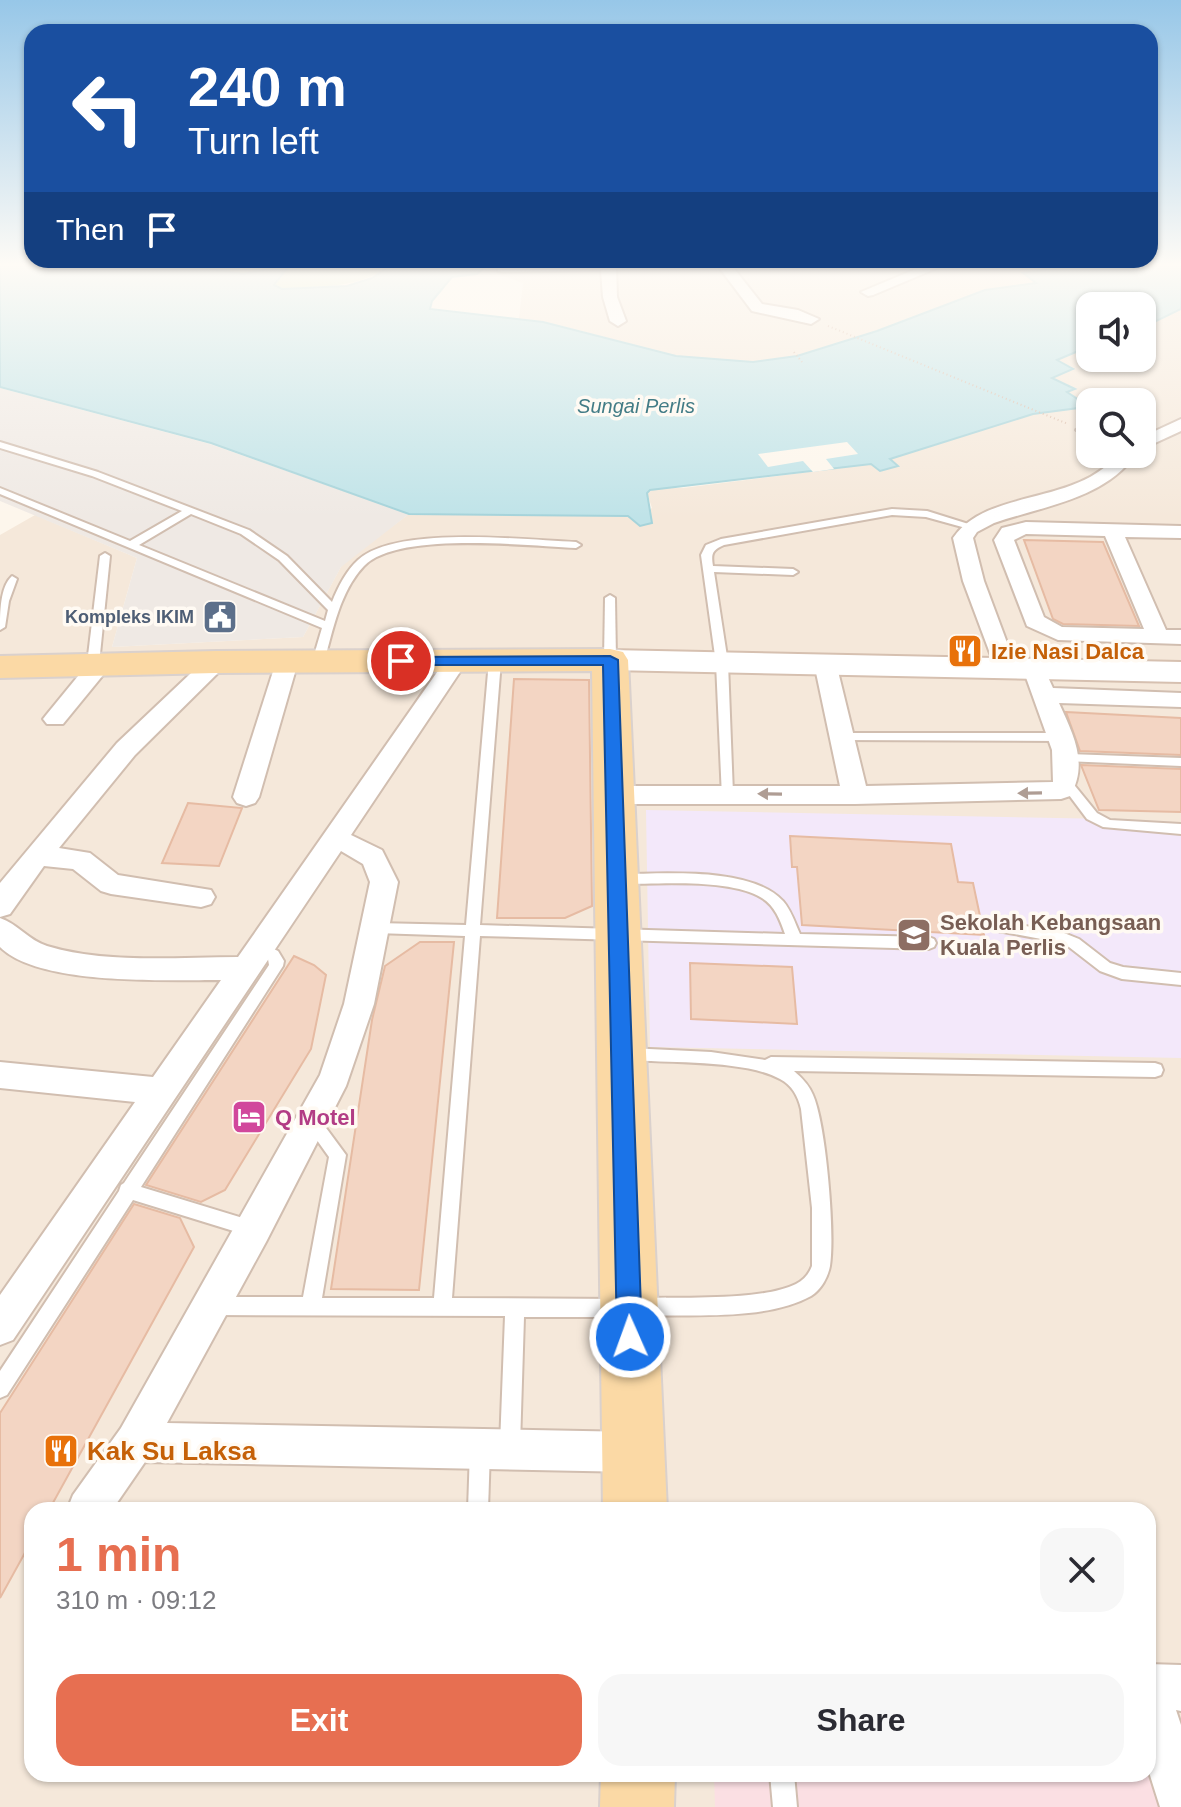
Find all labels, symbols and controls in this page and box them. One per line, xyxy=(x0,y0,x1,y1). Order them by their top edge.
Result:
text: 240 m xyxy=(188,55,347,118)
icon: left xyxy=(56,56,160,160)
text: Turn left xyxy=(188,121,319,162)
icon: arrive xyxy=(140,208,184,252)
text: Then xyxy=(56,213,124,246)
map controls xyxy=(1076,292,1156,468)
button: sound xyxy=(1076,292,1156,372)
button: search xyxy=(1076,388,1156,468)
water label: Sungai Perlis xyxy=(577,395,695,417)
public building icon: Kompleks IKIM xyxy=(201,598,239,636)
place label: Kompleks IKIM xyxy=(65,607,194,627)
pin xyxy=(367,627,435,695)
restaurant icon: Izie Nasi Dalca xyxy=(946,632,984,670)
icon: arrive xyxy=(379,639,423,683)
place label: Izie Nasi Dalca xyxy=(991,639,1145,664)
one-way arrow xyxy=(1017,786,1042,799)
one-way arrow xyxy=(757,788,782,800)
place label: Sekolah Kebangsaan Kuala Perlis xyxy=(940,910,1161,960)
school or university icon: Sekolah Kebangsaan Kuala Perlis xyxy=(895,916,933,954)
hotel icon: Q Motel xyxy=(230,1098,268,1136)
place label: Q Motel xyxy=(275,1105,356,1130)
position arrow xyxy=(588,1295,672,1379)
restaurant icon: Kak Su Laksa xyxy=(42,1432,80,1470)
place label: Kak Su Laksa xyxy=(87,1436,257,1466)
text: 1 min xyxy=(56,1528,181,1581)
button: close xyxy=(1040,1528,1124,1612)
text: 310 m · 09:12 xyxy=(56,1585,216,1615)
button: Exit xyxy=(56,1674,582,1766)
button: Share xyxy=(598,1674,1124,1766)

